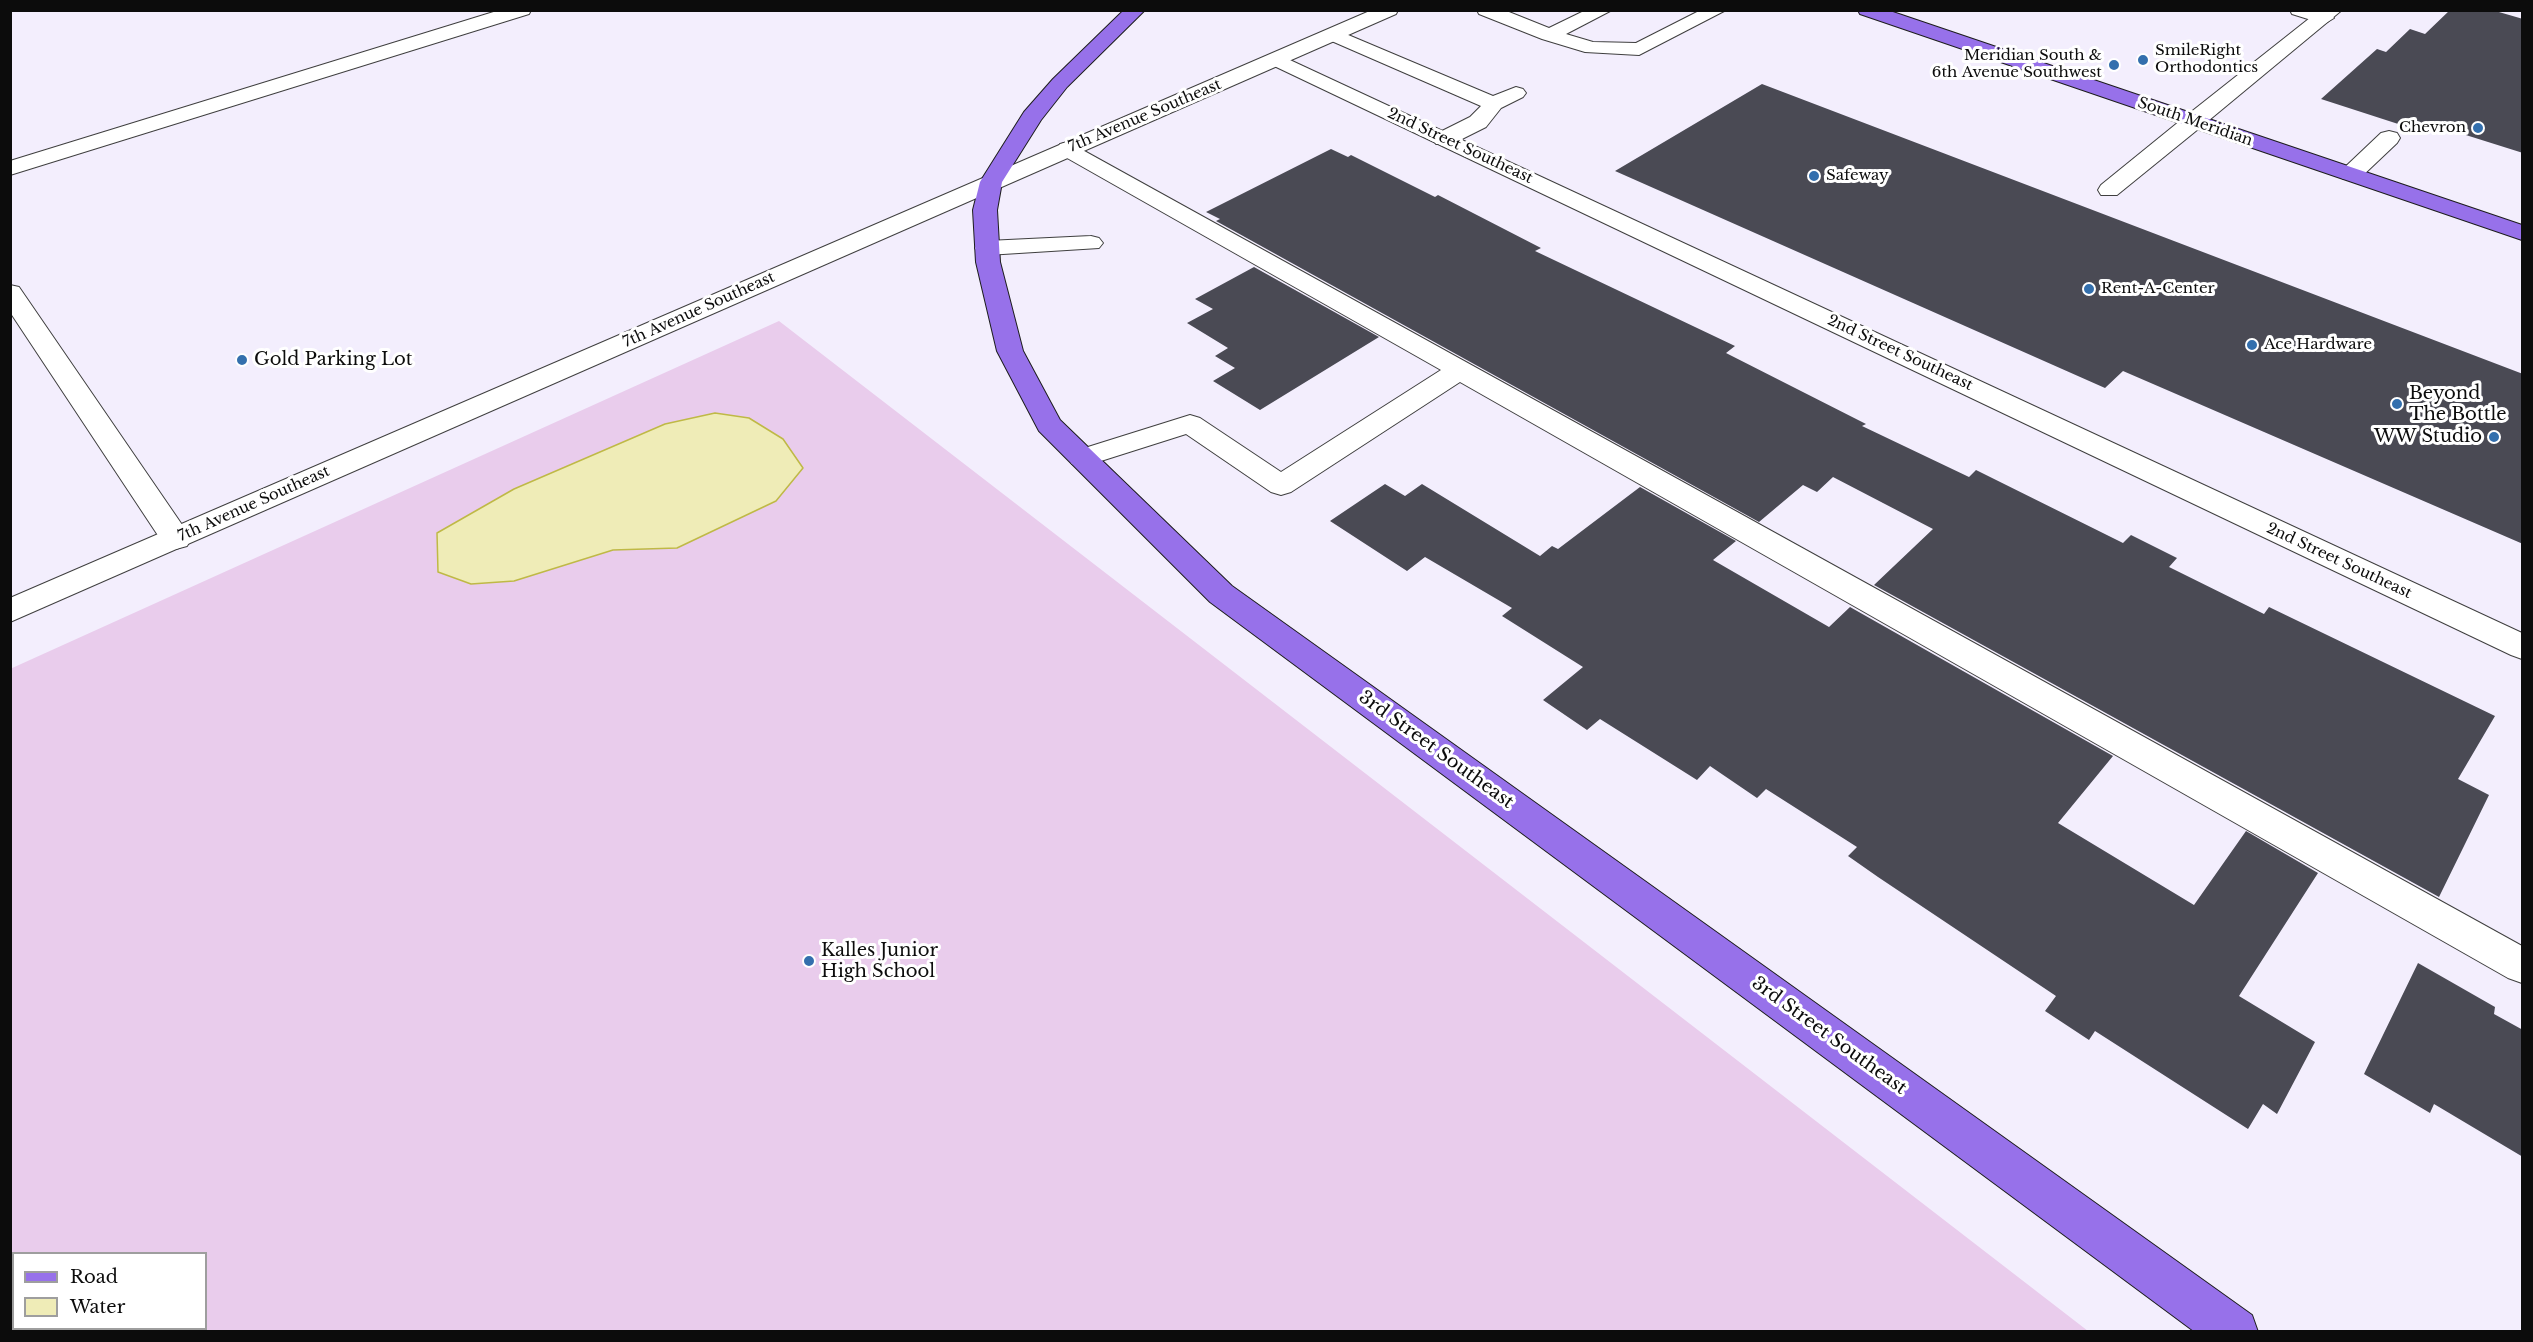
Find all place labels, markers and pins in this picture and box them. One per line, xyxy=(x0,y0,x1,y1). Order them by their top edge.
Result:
place label: SmileRight Orthodontics xyxy=(2155,42,2258,77)
place label: Meridian South & 6th Avenue Southwest xyxy=(1932,47,2102,82)
marker: SmileRight Orthodontics xyxy=(2136,53,2150,67)
marker: Meridian South & 6th Avenue Southwest xyxy=(2107,58,2121,72)
place label: Chevron xyxy=(2399,119,2466,137)
marker: Chevron xyxy=(2471,121,2485,135)
place label: Safeway xyxy=(1826,167,1889,185)
marker: Safeway xyxy=(1807,169,1821,183)
place label: Rent-A-Center xyxy=(2101,280,2215,298)
marker: Rent-A-Center xyxy=(2082,282,2096,296)
place label: Ace Hardware xyxy=(2264,336,2372,354)
marker: Ace Hardware xyxy=(2245,338,2259,352)
place label: Gold Parking Lot xyxy=(254,349,413,371)
marker: Gold Parking Lot xyxy=(235,353,249,367)
place label: Beyond The Bottle xyxy=(2409,383,2507,426)
marker: Beyond The Bottle xyxy=(2390,397,2404,411)
place label: WW Studio xyxy=(2374,426,2482,448)
marker: WW Studio xyxy=(2487,430,2501,444)
place label: Kalles Junior High School xyxy=(821,940,938,982)
marker: Kalles Junior High School xyxy=(802,954,816,968)

